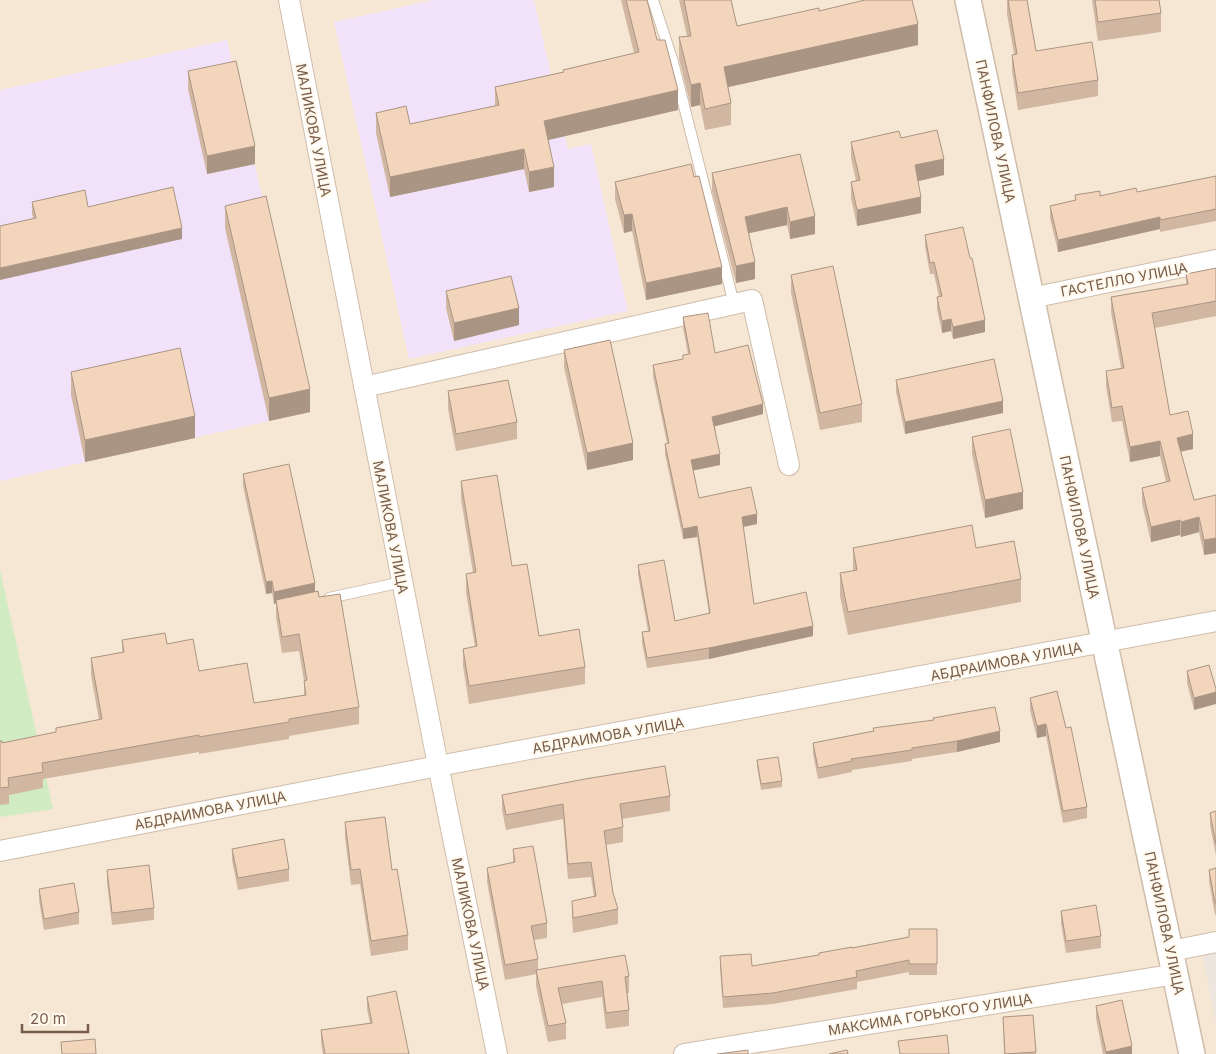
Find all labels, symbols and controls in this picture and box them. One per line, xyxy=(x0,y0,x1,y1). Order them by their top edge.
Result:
street label: ПАНФИЛОВА УЛИЦА xyxy=(972,58,1020,205)
street label: МАЛИКОВА УЛИЦА xyxy=(293,62,335,198)
street label: ГАСТЕЛЛО УЛИЦА xyxy=(1059,258,1189,300)
street label: ПАНФИЛОВА УЛИЦА xyxy=(1056,454,1104,601)
street label: МАЛИКОВА УЛИЦА xyxy=(370,459,412,595)
street label: АБДРАИМОВА УЛИЦА xyxy=(929,638,1084,684)
street label: АБДРАИМОВА УЛИЦА xyxy=(531,713,686,757)
street label: АБДРАИМОВА УЛИЦА xyxy=(133,787,288,833)
street label: ПАНФИЛОВА УЛИЦА xyxy=(1141,850,1189,997)
street label: МАЛИКОВА УЛИЦА xyxy=(449,856,493,992)
street label: МАКСИМА ГОРЬКОГО УЛИЦА xyxy=(827,989,1034,1039)
scale bar xyxy=(22,1002,89,1034)
text: 20 m xyxy=(30,1009,66,1028)

